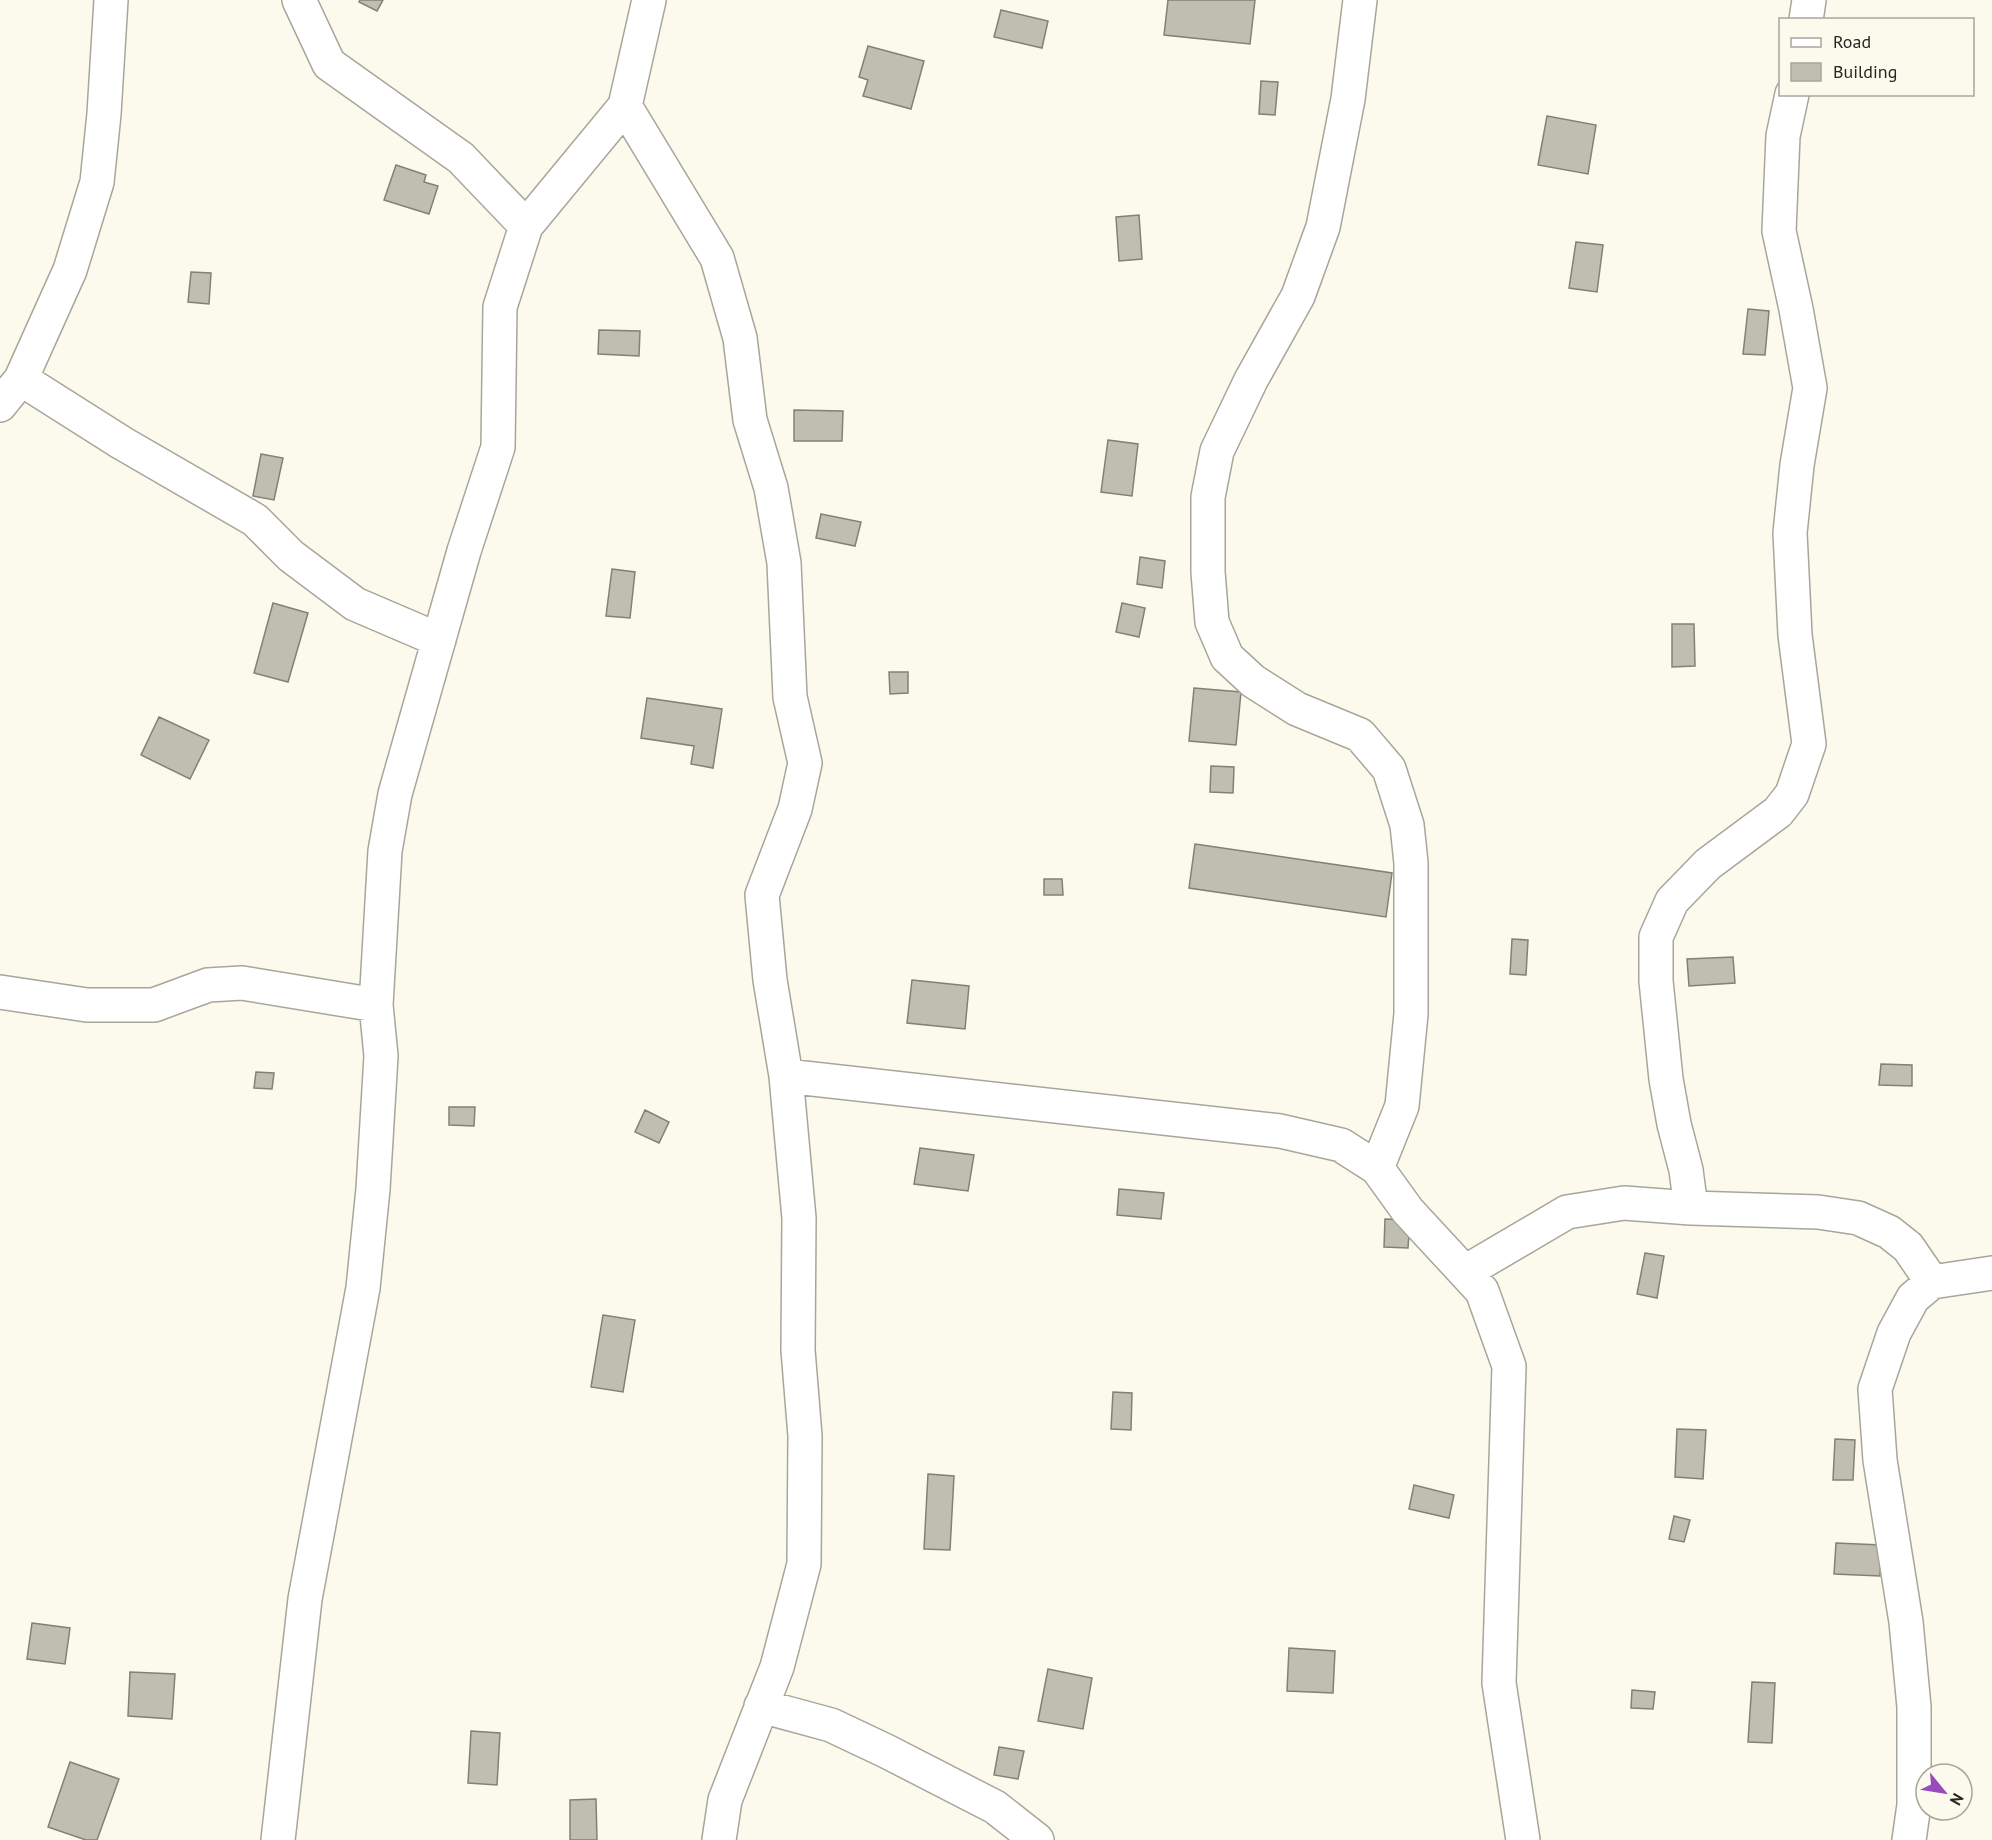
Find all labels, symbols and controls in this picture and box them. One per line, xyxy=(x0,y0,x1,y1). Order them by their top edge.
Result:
legend xyxy=(1779,18,1974,96)
text: Road xyxy=(1833,30,1871,53)
text: Building xyxy=(1833,60,1897,83)
north arrow xyxy=(1914,1762,1974,1822)
text: N xyxy=(1946,1790,1968,1809)

